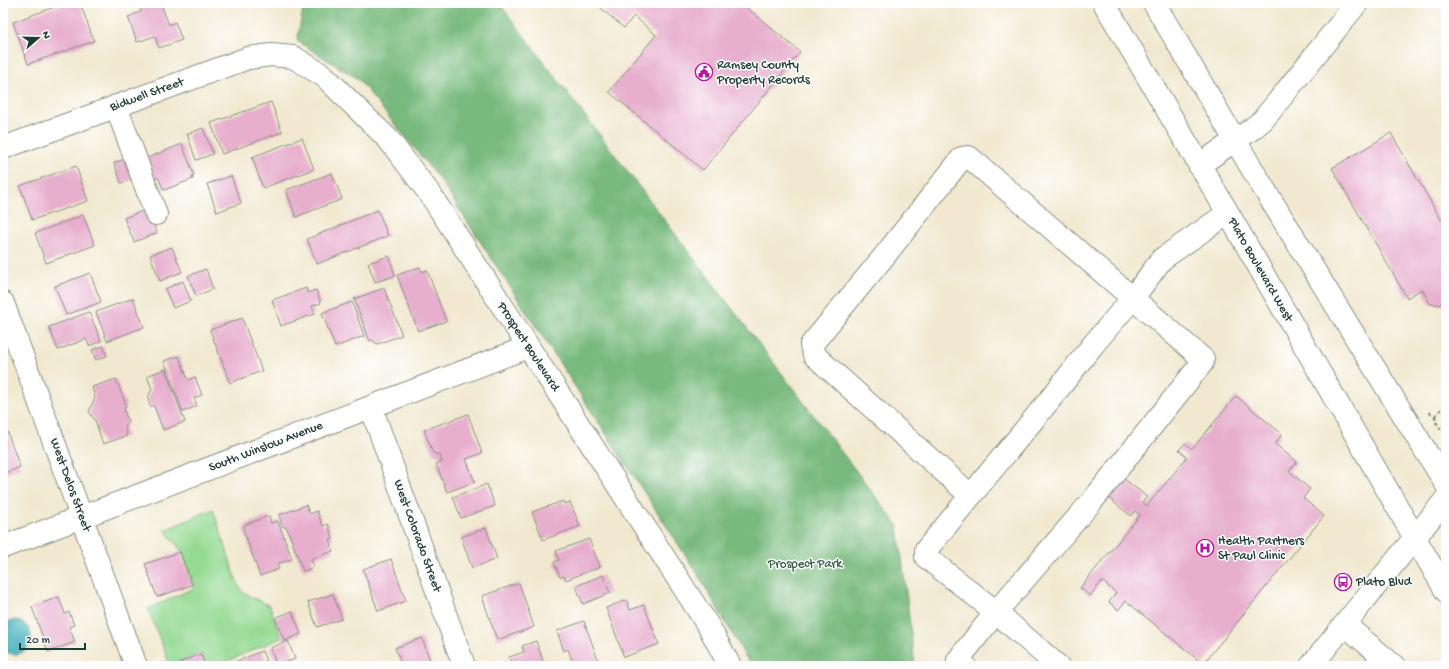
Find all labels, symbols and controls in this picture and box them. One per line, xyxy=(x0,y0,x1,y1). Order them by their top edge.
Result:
north arrow xyxy=(18,18,58,58)
text: N xyxy=(39,30,52,41)
place label: Ramsey County Property Records xyxy=(716,58,811,88)
public building icon: Ramsey County Property Records xyxy=(694,62,714,82)
street label: Bidwell Street xyxy=(107,74,187,116)
street label: Plato Boulevard West xyxy=(1224,214,1297,326)
street label: Prospect Boulevard xyxy=(493,299,563,396)
street label: South Winslow Avenue xyxy=(207,418,325,476)
street label: West Delos Street xyxy=(46,436,94,535)
street label: West Colorado Street xyxy=(390,478,445,596)
place label: Health Partners St Paul Clinic xyxy=(1218,534,1305,564)
hospital icon: Health Partners St Paul Clinic xyxy=(1195,538,1215,558)
park label: Prospect Park xyxy=(767,557,843,572)
bus stop icon: Plato Blvd xyxy=(1333,572,1353,592)
place label: Plato Blvd xyxy=(1355,575,1413,590)
scale bar xyxy=(20,625,85,651)
text: 20 m xyxy=(26,634,51,648)

